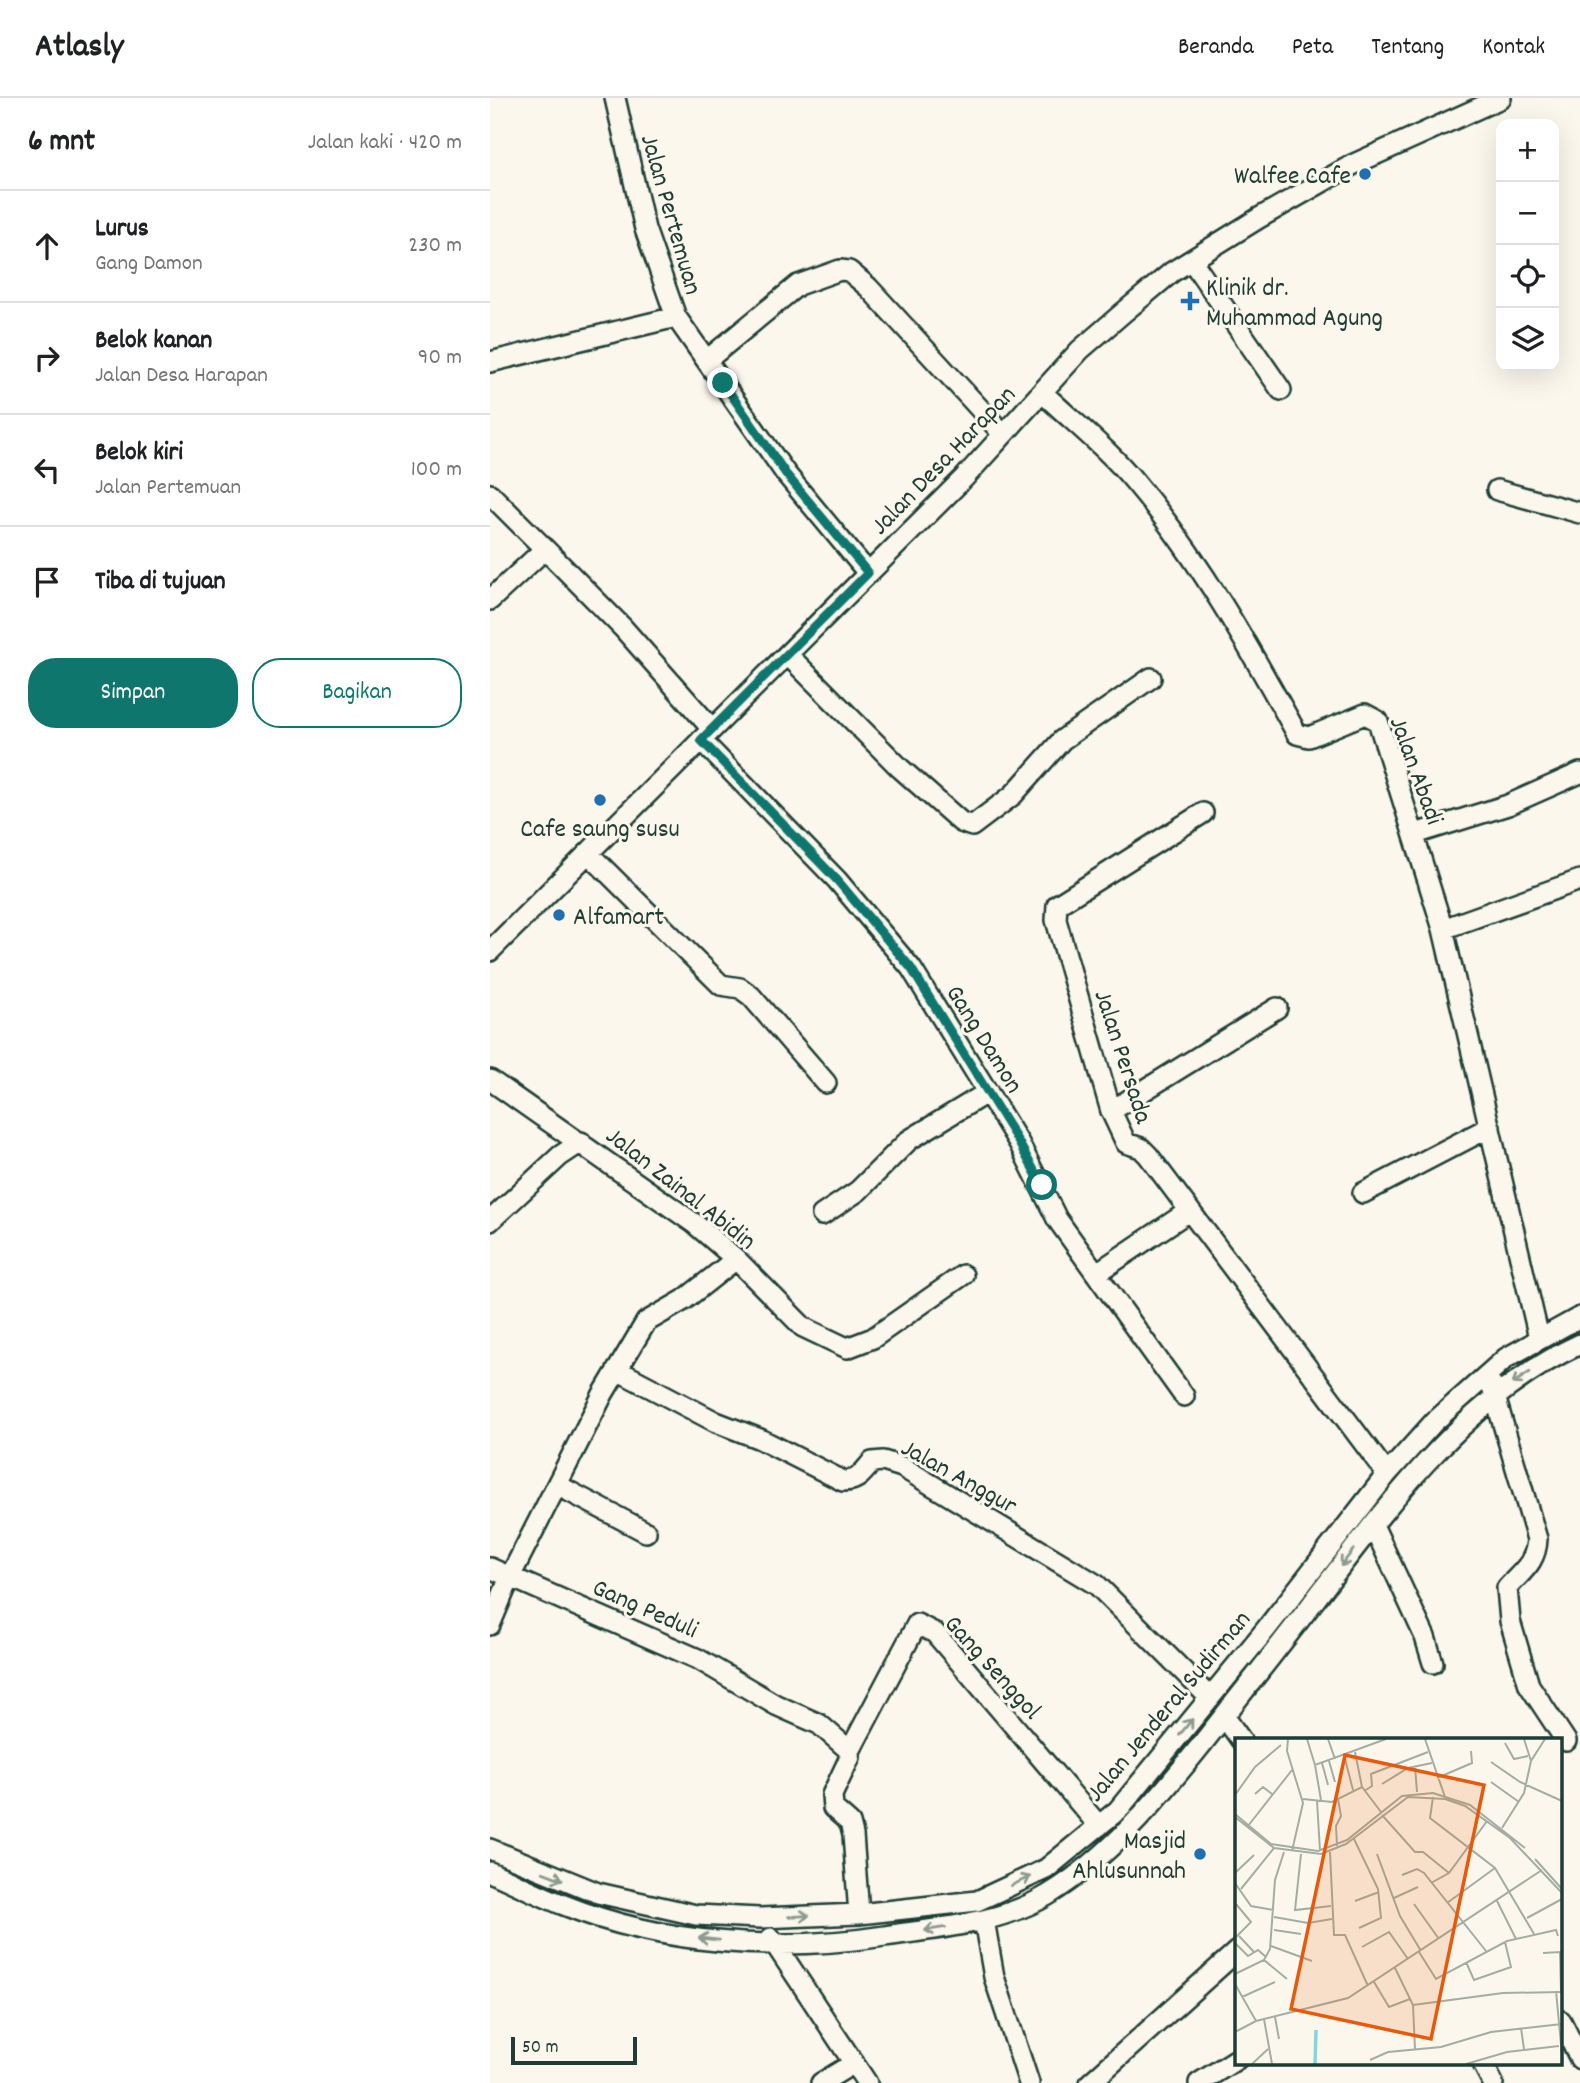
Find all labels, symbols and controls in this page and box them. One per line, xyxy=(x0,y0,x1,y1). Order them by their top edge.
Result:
text: Atlasly xyxy=(35,25,124,72)
text: Beranda xyxy=(1178,31,1254,65)
text: Peta xyxy=(1292,31,1333,65)
text: Tentang xyxy=(1371,31,1444,65)
text: Kontak xyxy=(1482,31,1545,65)
map controls xyxy=(1496,119,1559,371)
button: + xyxy=(1496,119,1559,182)
text: 6 mnt xyxy=(28,122,95,165)
text: Jalan kaki · 420 m xyxy=(308,127,462,160)
street label: Jalan Pertemuan xyxy=(629,130,710,299)
place label: Walfee Cafe xyxy=(1234,159,1351,196)
marker: Walfee Cafe xyxy=(1357,166,1373,182)
button: − xyxy=(1496,182,1559,245)
text: Lurus xyxy=(95,211,149,248)
icon: ahead xyxy=(28,227,66,265)
text: 230 m xyxy=(408,230,462,263)
button: locate xyxy=(1496,245,1559,308)
text: Gang Damon xyxy=(95,248,203,281)
place label: Klinik dr. Muhammad Agung xyxy=(1206,271,1383,338)
marker: Klinik dr. Muhammad Agung xyxy=(1180,291,1200,311)
button: layers xyxy=(1496,308,1559,371)
text: Belok kanan xyxy=(95,323,212,360)
icon: right xyxy=(28,339,66,377)
text: 90 m xyxy=(418,342,462,375)
text: Jalan Desa Harapan xyxy=(95,360,268,393)
route end xyxy=(707,367,738,398)
street label: Jalan Desa Harapan xyxy=(863,378,1026,545)
text: Belok kiri xyxy=(95,435,183,472)
icon: left xyxy=(28,451,66,489)
text: 100 m xyxy=(411,454,462,487)
text: Jalan Pertemuan xyxy=(95,472,241,505)
icon: arrive xyxy=(28,563,66,601)
text: Tiba di tujuan xyxy=(95,564,226,601)
button: Simpan xyxy=(28,658,238,728)
button: Bagikan xyxy=(252,658,462,728)
street label: Jalan Abadi xyxy=(1378,712,1451,831)
marker: Cafe saung susu xyxy=(592,792,608,808)
place label: Cafe saung susu xyxy=(520,812,680,849)
place label: Alfamart xyxy=(573,900,664,937)
marker: Alfamart xyxy=(551,907,567,923)
street label: Gang Damon xyxy=(935,978,1031,1101)
street label: Jalan Persada xyxy=(1083,986,1161,1129)
street label: Jalan Zainal Abidin xyxy=(597,1119,763,1260)
route start xyxy=(1026,1169,1057,1200)
one-way arrow xyxy=(1512,1370,1531,1385)
street label: Jalan Anggur xyxy=(893,1431,1023,1525)
one-way arrow xyxy=(1340,1548,1354,1567)
street label: Gang Peduli xyxy=(586,1570,704,1650)
street label: Jalan Jenderal Sudirman xyxy=(1078,1603,1261,1811)
street label: Gang Senggol xyxy=(934,1608,1049,1729)
one-way arrow xyxy=(1178,1719,1194,1737)
inset map xyxy=(1235,1738,1562,2066)
place label: Masjid Ahlusunnah xyxy=(1072,1824,1186,1891)
marker: Masjid Ahlusunnah xyxy=(1192,1846,1208,1862)
one-way arrow xyxy=(541,1871,563,1883)
one-way arrow xyxy=(1010,1873,1031,1887)
one-way arrow xyxy=(787,1910,810,1923)
one-way arrow xyxy=(925,1922,947,1935)
one-way arrow xyxy=(699,1932,721,1945)
scale bar xyxy=(511,2034,637,2066)
text: 50 m xyxy=(522,2035,559,2062)

